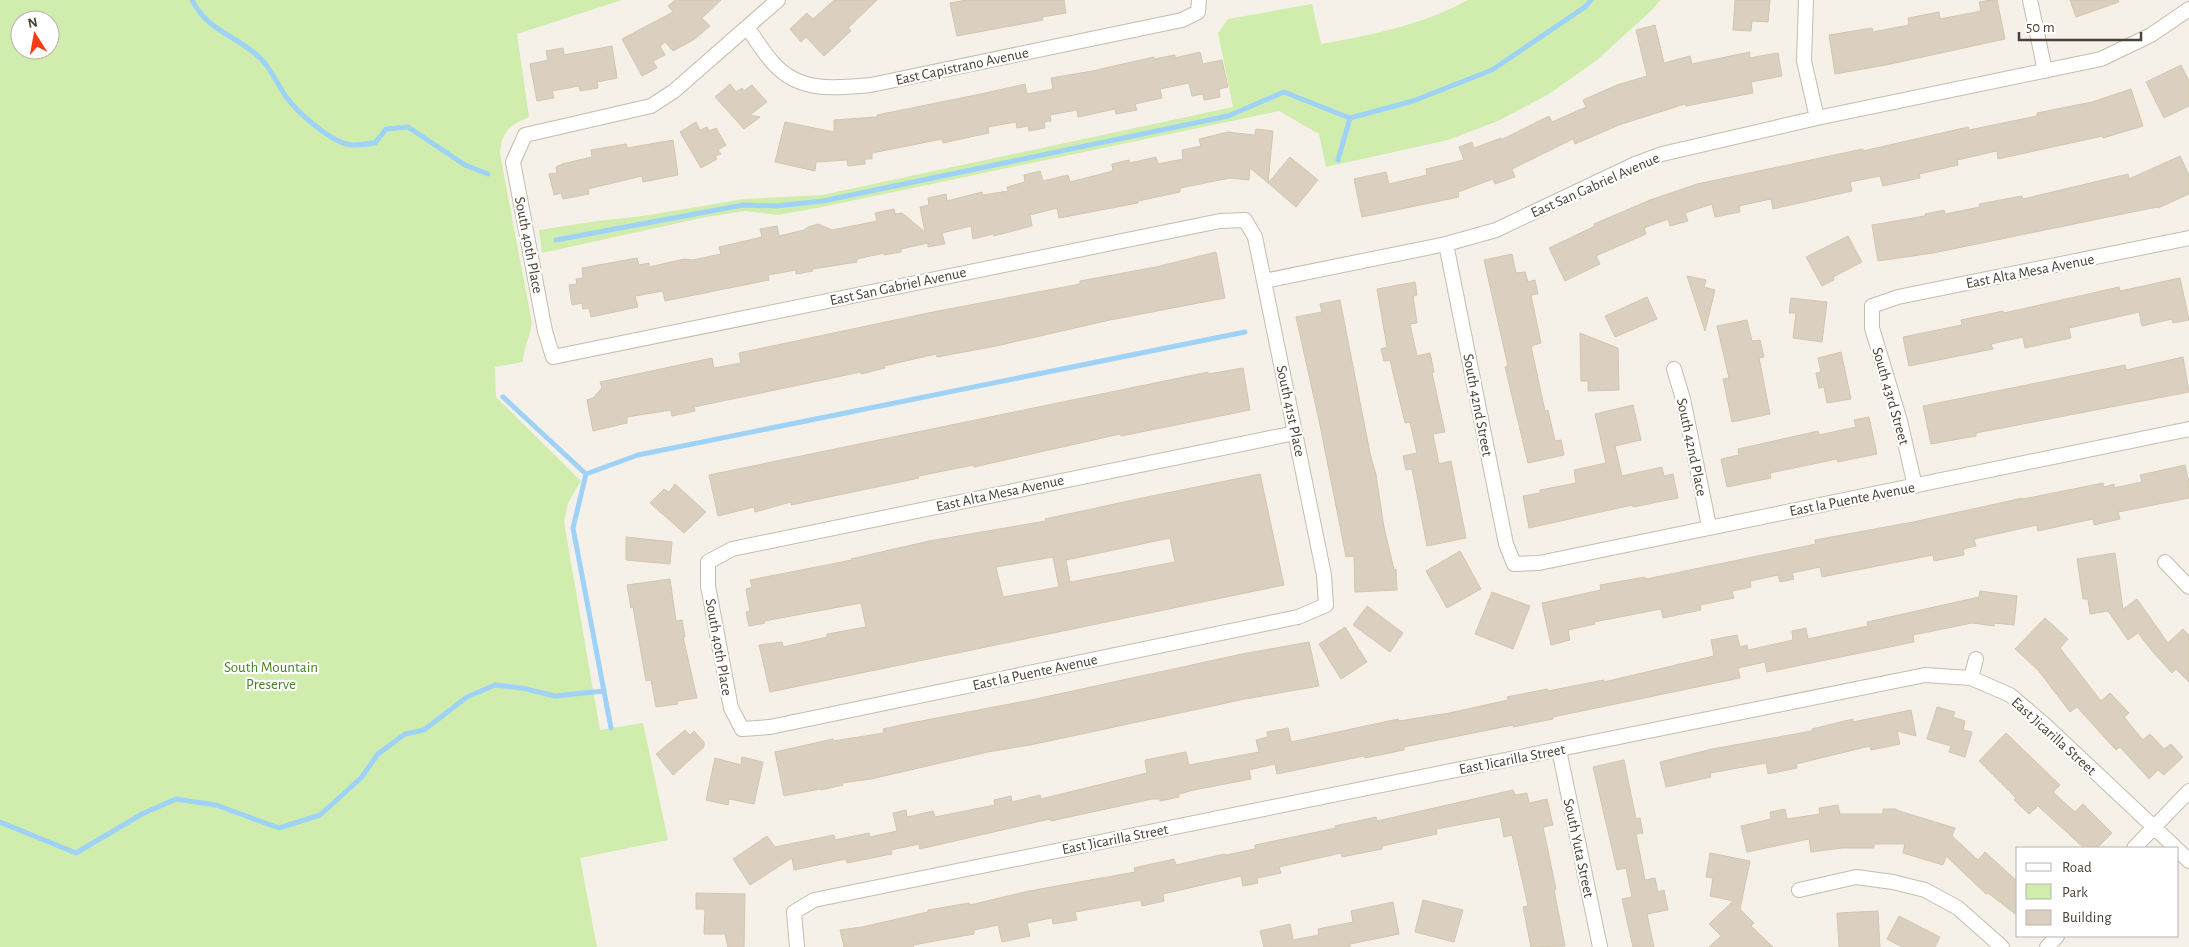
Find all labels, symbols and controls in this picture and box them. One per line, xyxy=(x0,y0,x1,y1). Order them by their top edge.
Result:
north arrow xyxy=(10,10,60,60)
scale bar xyxy=(2019,10,2142,42)
text: N xyxy=(27,15,39,31)
text: 50 m xyxy=(2026,20,2055,35)
street label: East Capistrano Avenue xyxy=(894,45,1030,88)
street label: East San Gabriel Avenue xyxy=(1529,150,1662,221)
street label: South 40th Place xyxy=(512,195,545,295)
street label: East Alta Mesa Avenue xyxy=(1965,252,2096,291)
street label: East San Gabriel Avenue xyxy=(829,265,968,308)
street label: South 43rd Street xyxy=(1869,346,1912,447)
street label: South 42nd Street xyxy=(1460,353,1495,458)
street label: South 41st Place xyxy=(1273,364,1308,458)
street label: South 42nd Place xyxy=(1674,397,1709,498)
street label: East Alta Mesa Avenue xyxy=(935,473,1066,514)
street label: East la Puente Avenue xyxy=(1788,480,1916,519)
street label: South 40th Place xyxy=(703,597,734,697)
street label: East la Puente Avenue xyxy=(971,652,1099,693)
park label: South Mountain Preserve xyxy=(224,660,318,692)
street label: East Jicarilla Street xyxy=(2009,695,2099,778)
street label: East Jicarilla Street xyxy=(1458,742,1567,777)
street label: South Yuta Street xyxy=(1561,797,1596,899)
street label: East Jicarilla Street xyxy=(1061,822,1170,857)
legend xyxy=(2016,847,2179,937)
text: Road xyxy=(2062,860,2092,875)
text: Park xyxy=(2062,885,2088,900)
text: Building xyxy=(2062,910,2112,925)

